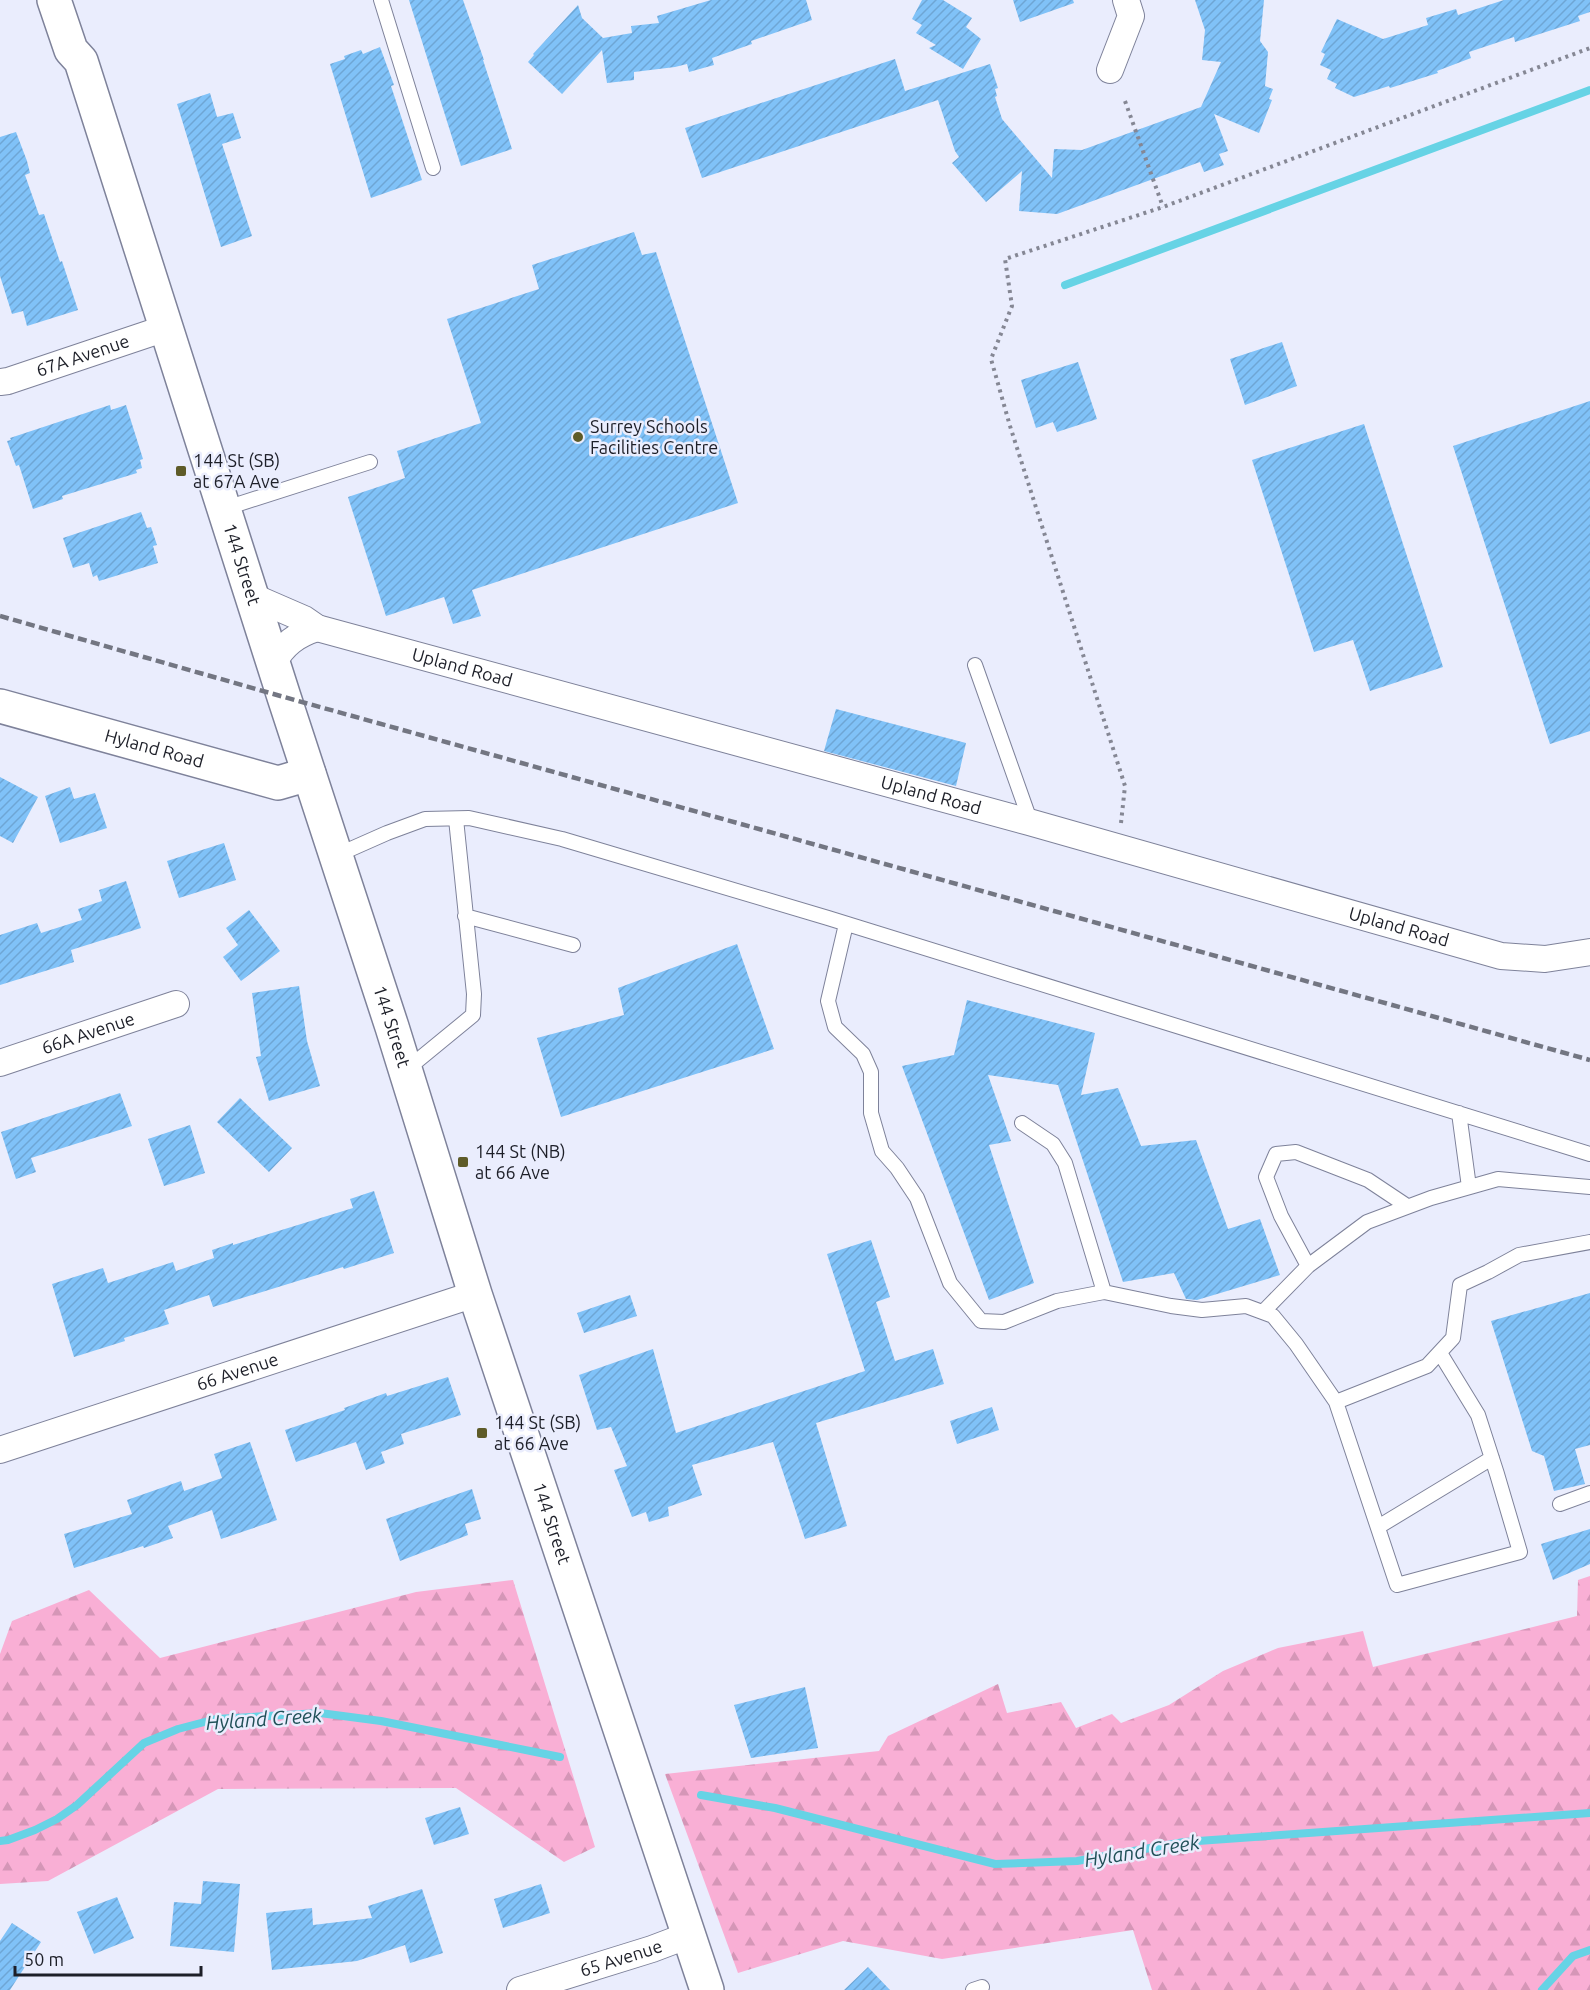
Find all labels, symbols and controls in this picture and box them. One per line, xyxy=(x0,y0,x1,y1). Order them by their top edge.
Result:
street label: 67A Avenue xyxy=(33,330,132,380)
place label: Surrey Schools Facilities Centre xyxy=(590,416,718,457)
marker: Surrey Schools Facilities Centre xyxy=(571,430,585,444)
place label: 144 St (SB) at 67A Ave xyxy=(193,450,280,491)
marker: 144 St (SB) at 67A Ave xyxy=(174,464,188,478)
street label: 144 Street xyxy=(220,521,265,607)
street label: Upland Road xyxy=(410,643,515,690)
street label: Hyland Road xyxy=(103,725,206,771)
street label: Upland Road xyxy=(879,771,984,818)
street label: Upland Road xyxy=(1347,902,1452,950)
street label: 144 Street xyxy=(370,983,415,1070)
street label: 66A Avenue xyxy=(39,1008,137,1057)
place label: 144 St (NB) at 66 Ave xyxy=(475,1141,566,1182)
marker: 144 St (NB) at 66 Ave xyxy=(456,1155,470,1169)
street label: 66 Avenue xyxy=(194,1348,281,1394)
place label: 144 St (SB) at 66 Ave xyxy=(494,1412,581,1453)
marker: 144 St (SB) at 66 Ave xyxy=(475,1426,489,1440)
street label: 144 Street xyxy=(530,1480,575,1567)
water label: Hyland Creek xyxy=(205,1703,324,1734)
water label: Hyland Creek xyxy=(1083,1830,1202,1871)
street label: 65 Avenue xyxy=(577,1935,665,1980)
scale bar xyxy=(15,1939,201,1977)
text: 50 m xyxy=(24,1949,64,1969)

